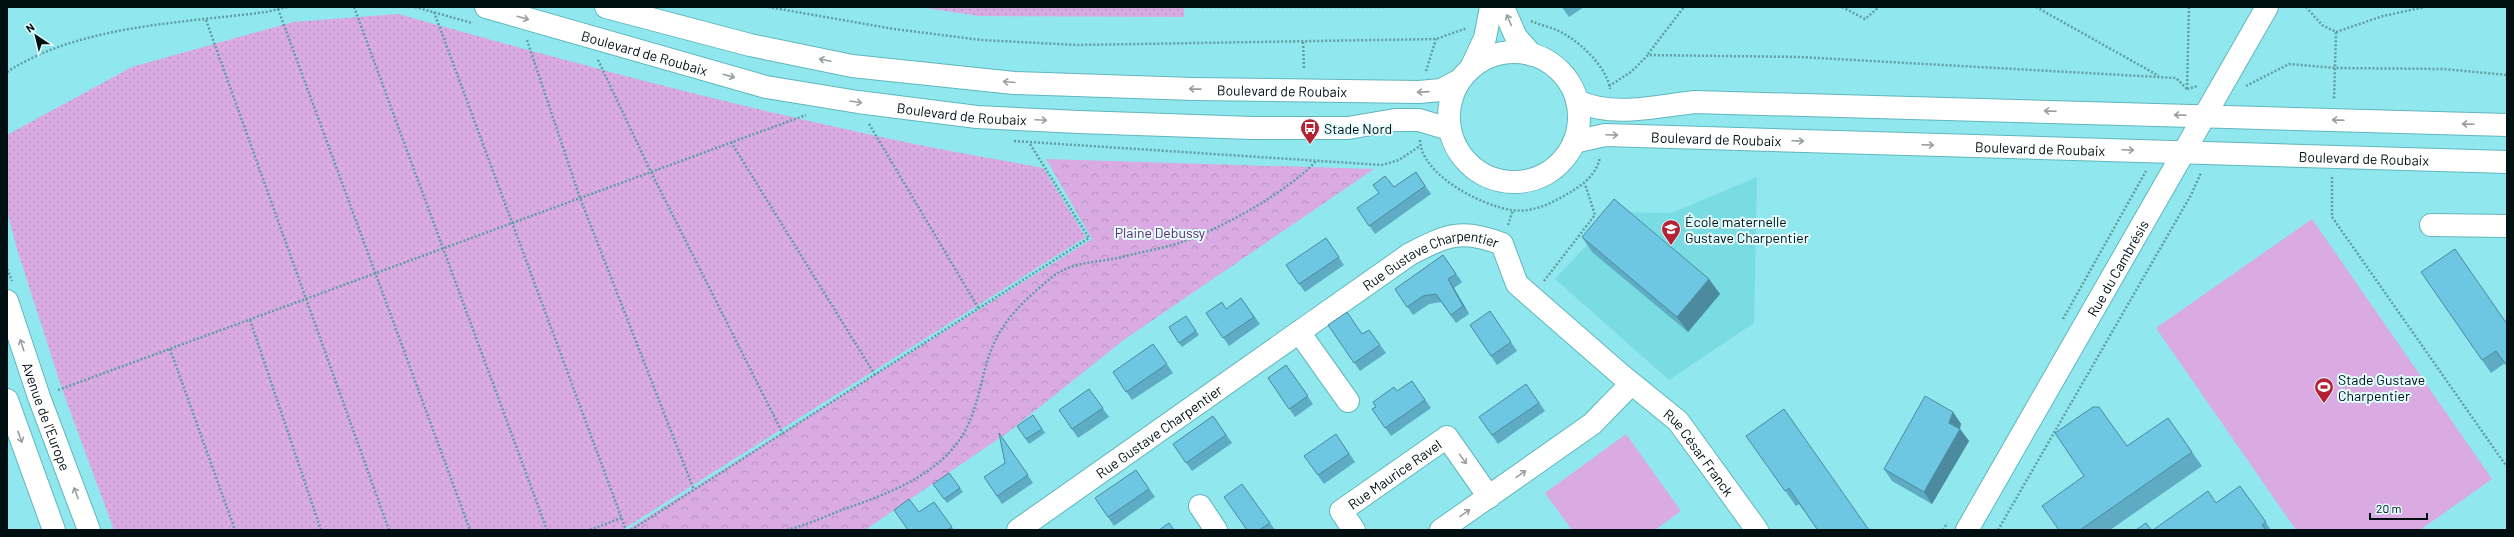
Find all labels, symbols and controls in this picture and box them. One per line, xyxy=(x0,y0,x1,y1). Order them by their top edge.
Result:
one-way arrow xyxy=(516,15,529,22)
one-way arrow xyxy=(1505,15,1512,27)
north arrow xyxy=(16,16,56,56)
text: N xyxy=(23,20,37,35)
street label: Boulevard de Roubaix xyxy=(580,26,710,78)
one-way arrow xyxy=(819,56,832,64)
one-way arrow xyxy=(722,73,735,80)
one-way arrow xyxy=(1003,79,1016,86)
street label: Boulevard de Roubaix xyxy=(1217,81,1348,100)
one-way arrow xyxy=(1189,85,1202,93)
one-way arrow xyxy=(1417,88,1430,95)
one-way arrow xyxy=(849,98,862,106)
street label: Boulevard de Roubaix xyxy=(896,98,1027,128)
one-way arrow xyxy=(2044,108,2057,115)
one-way arrow xyxy=(2174,111,2187,119)
one-way arrow xyxy=(2332,116,2345,123)
one-way arrow xyxy=(1034,117,1047,124)
bus stop icon: Stade Nord xyxy=(1299,117,1321,145)
place label: Stade Nord xyxy=(1324,120,1392,137)
one-way arrow xyxy=(2462,120,2475,127)
street label: Boulevard de Roubaix xyxy=(1651,128,1782,149)
one-way arrow xyxy=(1605,132,1618,139)
one-way arrow xyxy=(1791,137,1804,145)
street label: Boulevard de Roubaix xyxy=(1975,138,2106,158)
one-way arrow xyxy=(1921,141,1934,148)
one-way arrow xyxy=(2121,147,2134,154)
street label: Boulevard de Roubaix xyxy=(2298,147,2430,168)
place label: École maternelle Gustave Charpentier xyxy=(1685,213,1809,246)
street label: Rue du Cambrésis xyxy=(2083,216,2152,319)
school or university icon: École maternelle Gustave Charpentier xyxy=(1660,218,1682,246)
park label: Plaine Debussy xyxy=(1115,224,1206,241)
street label: Rue Gustave Charpentier xyxy=(1359,227,1502,294)
one-way arrow xyxy=(17,339,25,351)
street label: Avenue de l'Europe xyxy=(19,360,74,473)
place label: Stade Gustave Charpentier xyxy=(2338,371,2425,404)
sports icon: Stade Gustave Charpentier xyxy=(2313,376,2335,404)
street label: Rue Gustave Charpentier xyxy=(1092,381,1225,481)
street label: Rue César Franck xyxy=(1661,405,1738,499)
one-way arrow xyxy=(17,431,25,443)
street label: Rue Maurice Ravel xyxy=(1344,435,1444,512)
one-way arrow xyxy=(1459,454,1467,465)
one-way arrow xyxy=(1515,470,1526,478)
one-way arrow xyxy=(71,488,79,500)
scale bar xyxy=(2370,495,2427,521)
text: 20 m xyxy=(2376,501,2402,515)
one-way arrow xyxy=(1459,509,1470,517)

